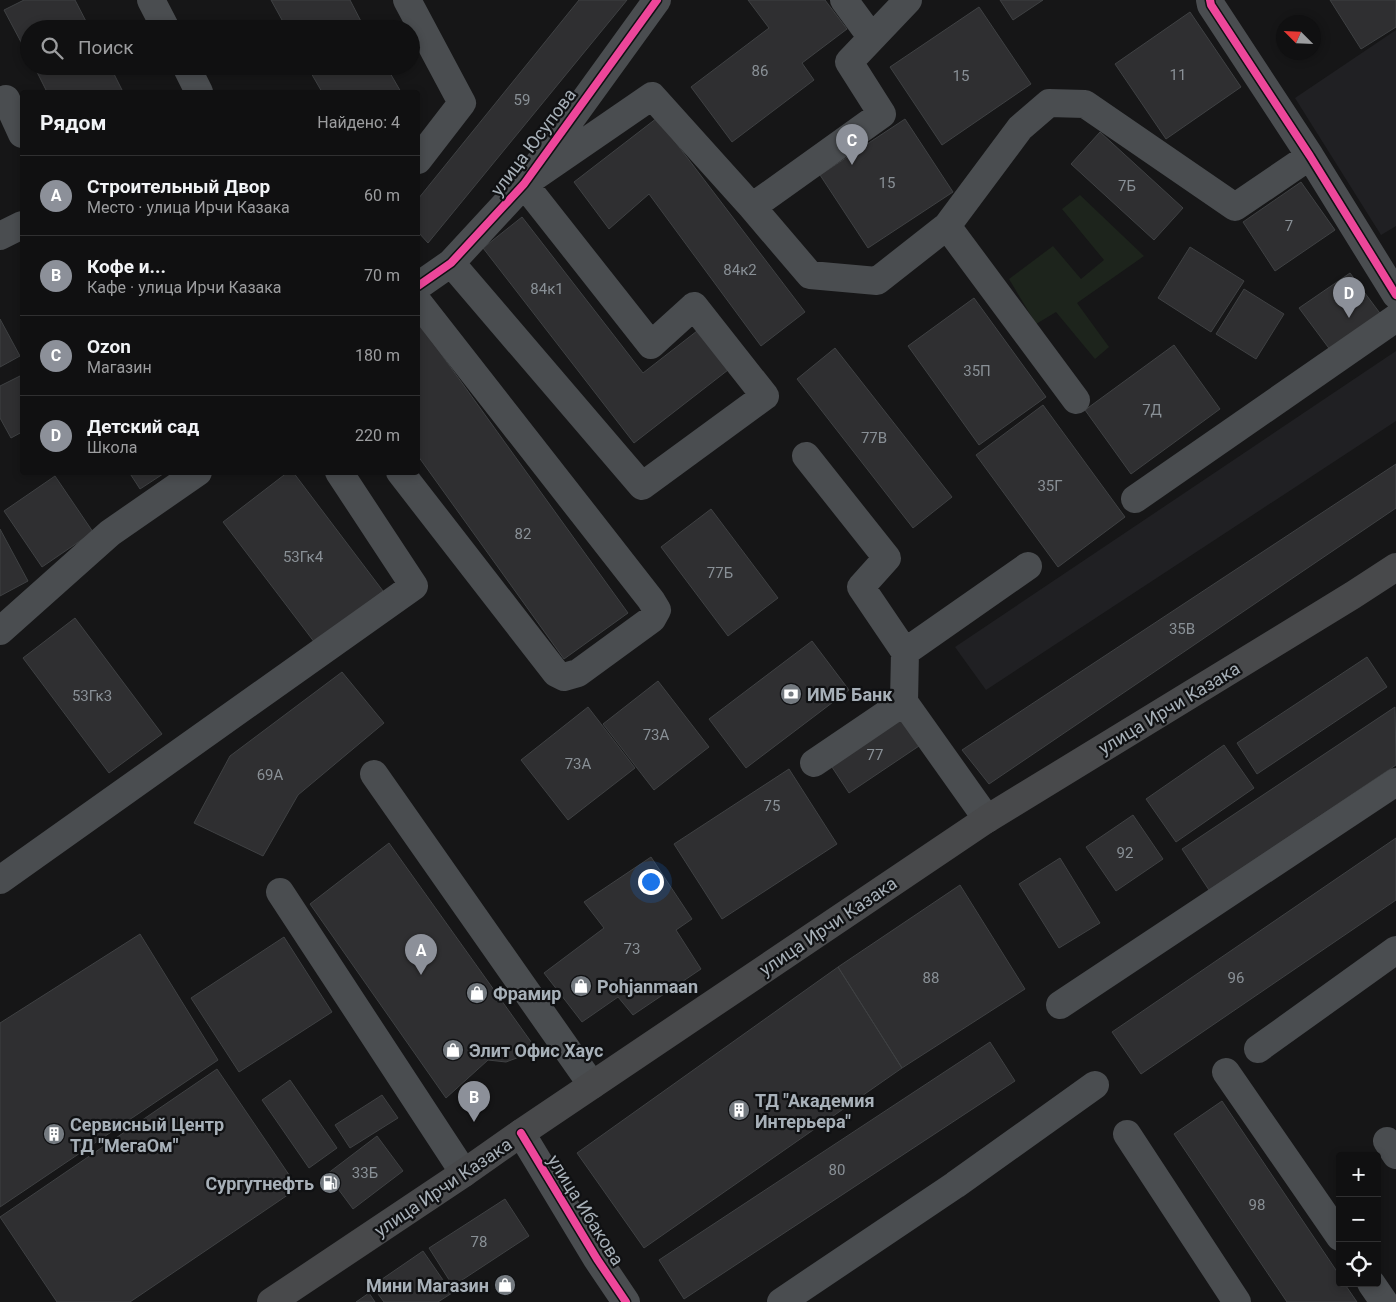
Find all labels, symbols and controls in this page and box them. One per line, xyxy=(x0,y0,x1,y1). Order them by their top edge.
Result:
north arrow xyxy=(1276,15,1321,60)
search box xyxy=(20,20,420,75)
icon: search xyxy=(38,34,66,62)
text: Поиск xyxy=(78,36,134,59)
house number: 86 xyxy=(752,62,768,80)
house number: 11 xyxy=(1170,66,1186,84)
house number: 15 xyxy=(953,67,969,85)
street label: улица Юсупова xyxy=(486,84,580,200)
house number: 59 xyxy=(514,91,530,109)
text: Рядом xyxy=(40,111,106,135)
text: Найдено: 4 xyxy=(317,113,400,132)
pin: C xyxy=(836,124,868,165)
house number: 15 xyxy=(879,174,895,192)
text: Строительный Двор xyxy=(87,175,270,198)
house number: 7Б xyxy=(1118,177,1136,195)
text: A xyxy=(51,186,61,205)
text: 60 m xyxy=(364,186,400,205)
text: Место · улица Ирчи Казака xyxy=(87,198,290,217)
house number: 7 xyxy=(1285,217,1293,235)
text: Кофе и... xyxy=(87,255,166,278)
house number: 84к2 xyxy=(723,261,757,279)
text: B xyxy=(51,266,61,285)
text: 70 m xyxy=(364,266,400,285)
pin: D xyxy=(1333,277,1365,318)
text: Кафе · улица Ирчи Казака xyxy=(87,278,282,297)
house number: 84к1 xyxy=(530,280,564,298)
text: Ozon xyxy=(87,335,131,358)
text: C xyxy=(51,346,61,365)
text: 180 m xyxy=(355,346,400,365)
text: Магазин xyxy=(87,358,152,377)
house number: 35П xyxy=(963,362,991,380)
house number: 7Д xyxy=(1142,401,1162,419)
text: Детский сад xyxy=(87,415,199,438)
text: D xyxy=(51,426,61,445)
text: 220 m xyxy=(355,426,400,445)
house number: 77В xyxy=(861,429,887,447)
text: Школа xyxy=(87,438,138,457)
house number: 35Г xyxy=(1037,477,1063,495)
house number: 82 xyxy=(515,525,531,543)
house number: 53Гк4 xyxy=(283,548,324,566)
house number: 77Б xyxy=(707,564,733,582)
house number: 35В xyxy=(1169,620,1195,638)
street label: улица Ирчи Казака xyxy=(1094,657,1244,759)
bank icon: ИМБ Банк xyxy=(779,682,803,706)
place label: ИМБ Банк xyxy=(807,684,893,705)
house number: 53Гк3 xyxy=(72,687,112,705)
house number: 73А xyxy=(643,726,670,744)
house number: 77 xyxy=(867,746,883,764)
house number: 73А xyxy=(565,755,592,773)
house number: 69А xyxy=(257,766,284,784)
house number: 75 xyxy=(764,797,780,815)
house number: 92 xyxy=(1117,844,1133,862)
your location xyxy=(638,869,664,895)
street label: улица Ирчи Казака xyxy=(755,872,901,980)
pin: A xyxy=(405,934,437,975)
house number: 73 xyxy=(624,940,640,958)
house number: 88 xyxy=(923,969,939,987)
house number: 96 xyxy=(1228,969,1244,987)
shop icon: Pohjanmaan xyxy=(569,974,593,998)
place label: Pohjanmaan xyxy=(597,976,698,997)
shop icon: Фрамир xyxy=(465,981,489,1005)
place label: Фрамир xyxy=(493,983,561,1004)
shop icon: Элит Офис Хаус xyxy=(441,1038,465,1062)
place label: Элит Офис Хаус xyxy=(469,1040,603,1061)
pin: B xyxy=(458,1081,490,1122)
place label: ТД "Академия Интерьера" xyxy=(755,1090,875,1132)
building icon: ТД "Академия Интерьера" xyxy=(727,1098,751,1122)
place label: Сервисный Центр ТД "МегаОм" xyxy=(70,1114,224,1156)
building icon: Сервисный Центр ТД "МегаОм" xyxy=(42,1122,66,1146)
street label: улица Ирчи Казака xyxy=(370,1133,516,1241)
street label: улица Ибакова xyxy=(544,1151,628,1269)
map controls xyxy=(1336,1152,1381,1287)
button: + xyxy=(1336,1152,1381,1197)
house number: 80 xyxy=(829,1161,845,1179)
house number: 33Б xyxy=(352,1164,378,1182)
fuel station icon: Сургутнефть xyxy=(318,1171,342,1195)
place label: Сургутнефть xyxy=(205,1173,314,1194)
house number: 98 xyxy=(1249,1196,1265,1214)
button: − xyxy=(1336,1197,1381,1242)
house number: 78 xyxy=(471,1233,487,1251)
button: locate xyxy=(1336,1242,1381,1287)
shop icon: Мини Магазин xyxy=(493,1273,517,1297)
place label: Мини Магазин xyxy=(366,1275,489,1296)

